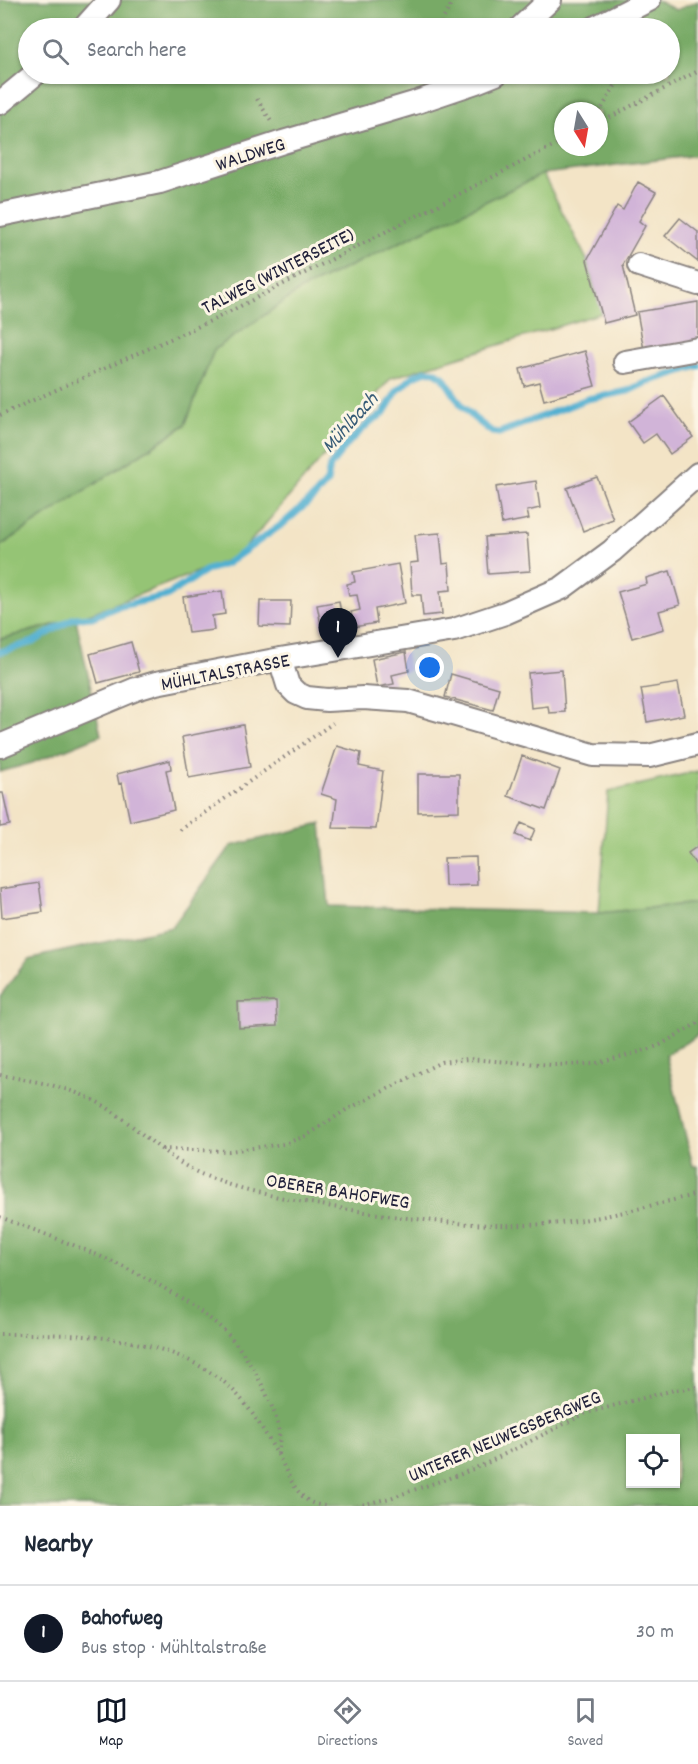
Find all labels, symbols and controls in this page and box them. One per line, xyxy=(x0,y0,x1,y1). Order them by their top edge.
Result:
search box xyxy=(18,18,680,84)
icon: search xyxy=(39,35,72,68)
text: Search here xyxy=(87,36,186,67)
north arrow xyxy=(554,102,608,156)
street label: WALDWEG xyxy=(213,131,289,180)
street label: TALWEG (WINTERSEITE) xyxy=(197,222,360,323)
water label: Mühlbach xyxy=(316,386,388,461)
pin: 1 xyxy=(318,608,358,658)
street label: MÜHLTALSTRASSE xyxy=(159,648,292,700)
your location xyxy=(415,653,444,682)
street label: OBERER BAHOFWEG xyxy=(264,1168,411,1218)
street label: UNTERER NEUWEGSBERGWEG xyxy=(404,1384,606,1491)
map controls xyxy=(626,1434,680,1488)
button: locate xyxy=(626,1434,680,1488)
text: Nearby xyxy=(24,1527,92,1564)
text: Bahofweg xyxy=(81,1604,163,1635)
text: 1 xyxy=(41,1619,46,1647)
text: 30 m xyxy=(636,1619,674,1647)
text: Bus stop · Mühltalstraße xyxy=(81,1635,266,1663)
tab: Map xyxy=(95,1694,128,1753)
tab: Directions xyxy=(317,1694,378,1753)
tab: Saved xyxy=(567,1694,603,1753)

